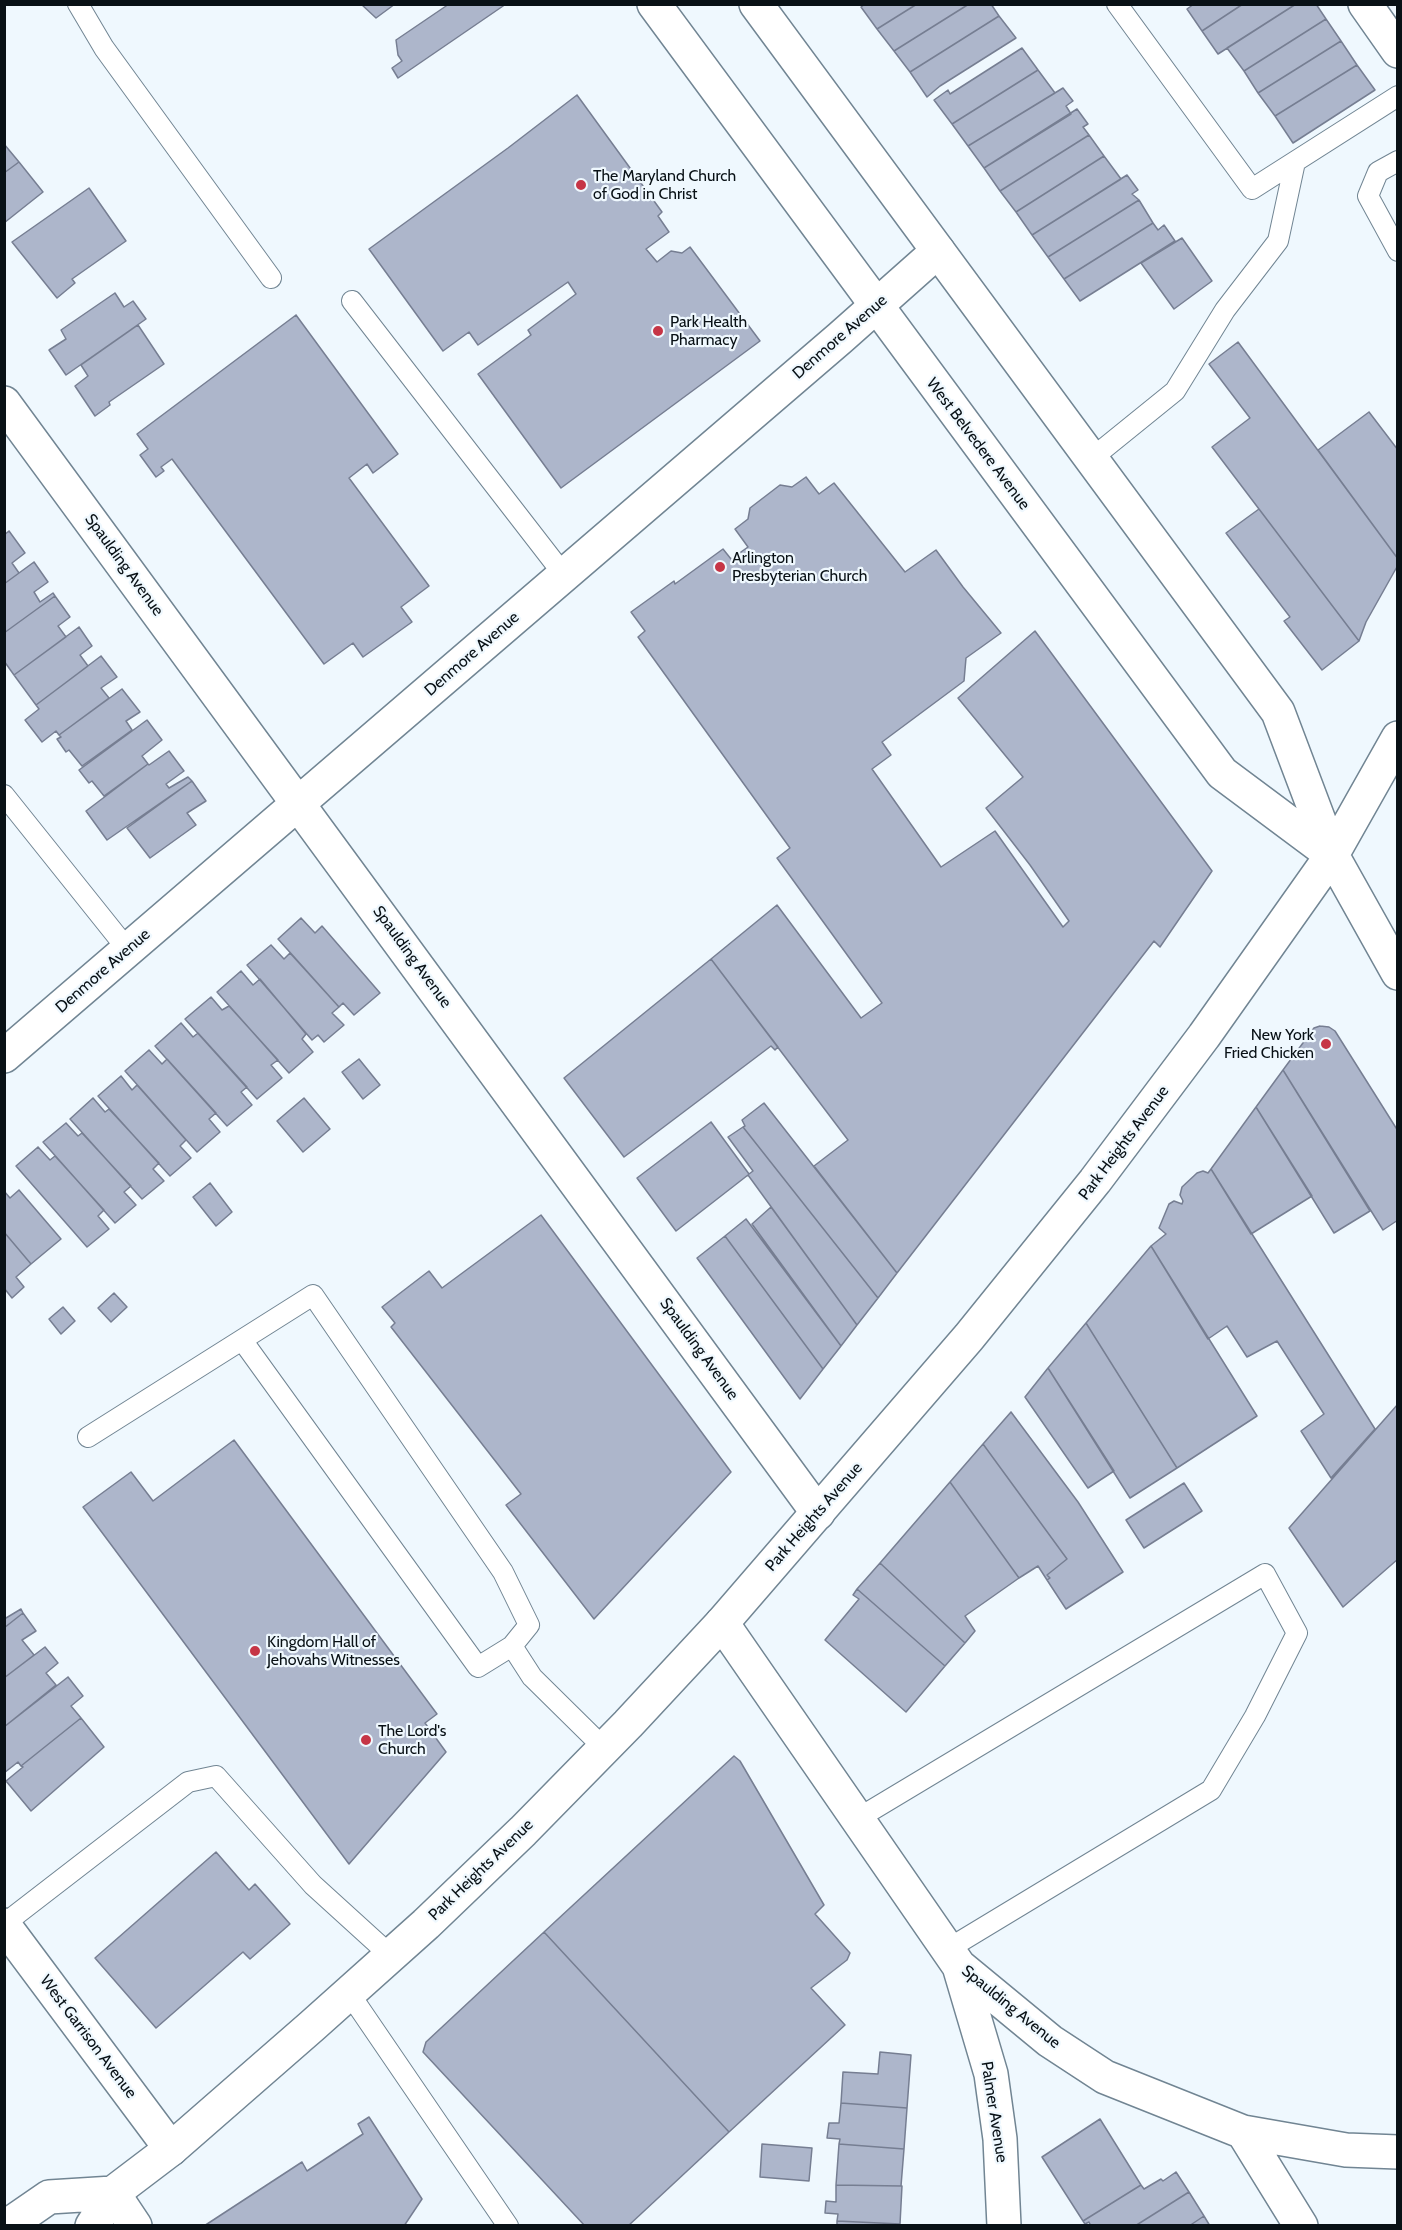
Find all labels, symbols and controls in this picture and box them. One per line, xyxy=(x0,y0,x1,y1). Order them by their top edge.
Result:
place label: The Maryland Church of God in Christ xyxy=(593,166,736,204)
marker: The Maryland Church of God in Christ xyxy=(574,178,588,192)
street label: Denmore Avenue xyxy=(789,291,891,383)
place label: Park Health Pharmacy xyxy=(670,312,747,350)
marker: Park Health Pharmacy xyxy=(651,324,665,338)
street label: West Belvedere Avenue xyxy=(922,374,1034,514)
street label: Spaulding Avenue xyxy=(81,510,167,620)
place label: Arlington Presbyterian Church xyxy=(732,548,867,586)
marker: Arlington Presbyterian Church xyxy=(713,560,727,574)
street label: Denmore Avenue xyxy=(421,608,523,700)
street label: Spaulding Avenue xyxy=(369,902,455,1012)
street label: Denmore Avenue xyxy=(52,925,154,1017)
place label: New York Fried Chicken xyxy=(1224,1025,1314,1063)
marker: New York Fried Chicken xyxy=(1319,1037,1333,1051)
street label: Park Heights Avenue xyxy=(1075,1082,1173,1204)
street label: Spaulding Avenue xyxy=(656,1294,742,1404)
street label: Park Heights Avenue xyxy=(762,1459,866,1575)
place label: Kingdom Hall of Jehovahs Witnesses xyxy=(267,1632,400,1670)
marker: Kingdom Hall of Jehovahs Witnesses xyxy=(248,1644,262,1658)
place label: The Lord's Church xyxy=(378,1721,446,1759)
marker: The Lord's Church xyxy=(359,1733,373,1747)
street label: Park Heights Avenue xyxy=(425,1815,537,1925)
street label: Spaulding Avenue xyxy=(958,1961,1064,2053)
street label: West Garrison Avenue xyxy=(36,1972,140,2102)
street label: Palmer Avenue xyxy=(977,2060,1011,2164)

